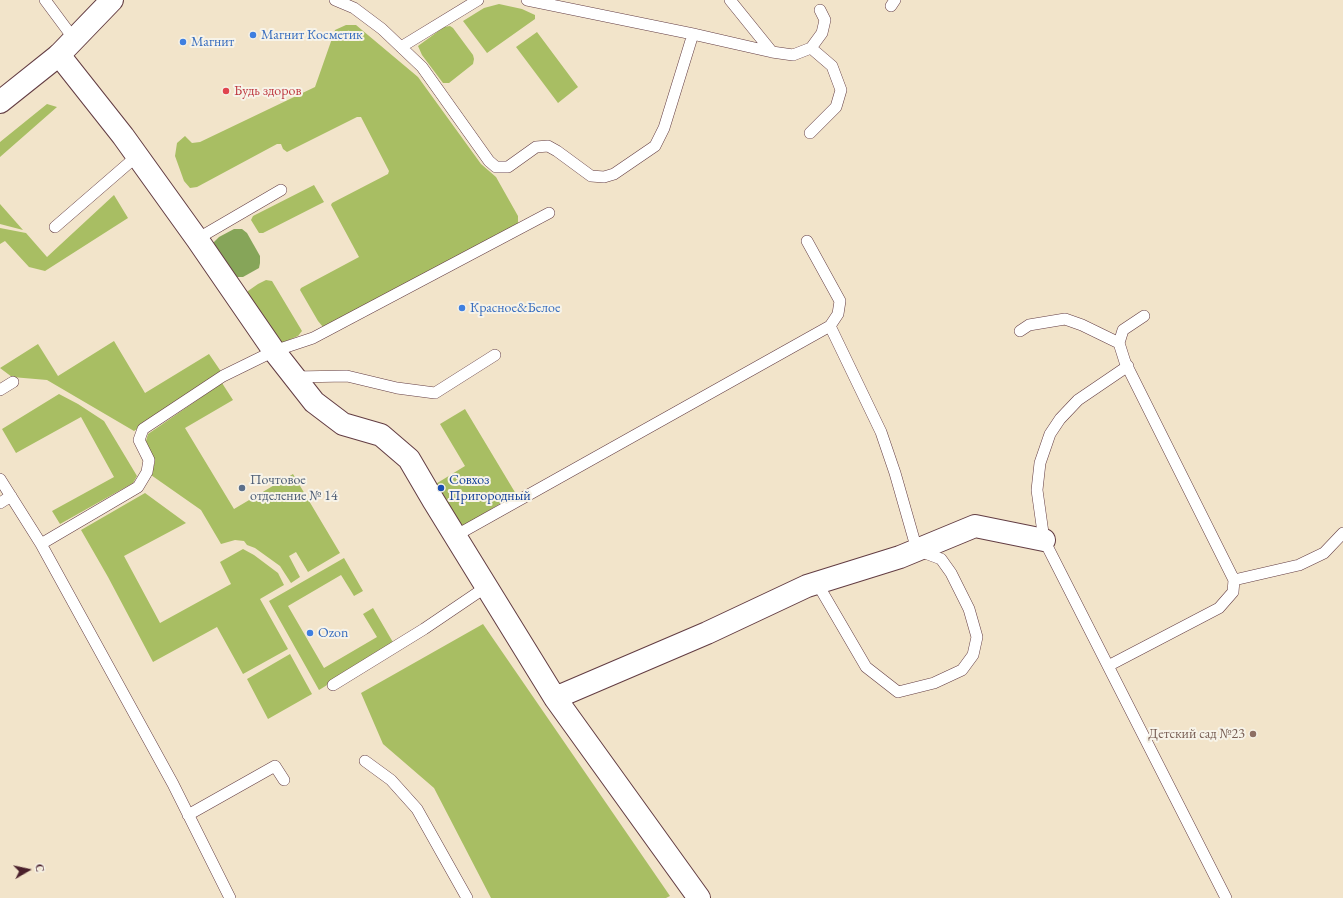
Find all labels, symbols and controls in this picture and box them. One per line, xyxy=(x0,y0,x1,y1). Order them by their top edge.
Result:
place label: Магнит Косметик xyxy=(261,27,363,43)
marker: Магнит Косметик xyxy=(248,30,258,40)
place label: Магнит xyxy=(191,34,234,50)
marker: Магнит xyxy=(178,37,188,47)
place label: Будь здоров xyxy=(234,83,301,99)
marker: Будь здоров xyxy=(221,86,231,96)
place label: Красное&Белое xyxy=(470,300,560,316)
marker: Красное&Белое xyxy=(457,303,467,313)
place label: Почтовое отделение № 14 xyxy=(250,472,338,504)
place label: Совхоз Пригородный xyxy=(449,472,531,504)
marker: Почтовое отделение № 14 xyxy=(237,483,247,493)
marker: Совхоз Пригородный xyxy=(436,483,446,493)
place label: Ozon xyxy=(318,625,348,641)
marker: Ozon xyxy=(305,628,315,638)
place label: Детский сад №23 xyxy=(1148,726,1245,742)
marker: Детский сад №23 xyxy=(1248,729,1258,739)
north arrow xyxy=(8,850,48,890)
text: С xyxy=(32,863,47,873)

